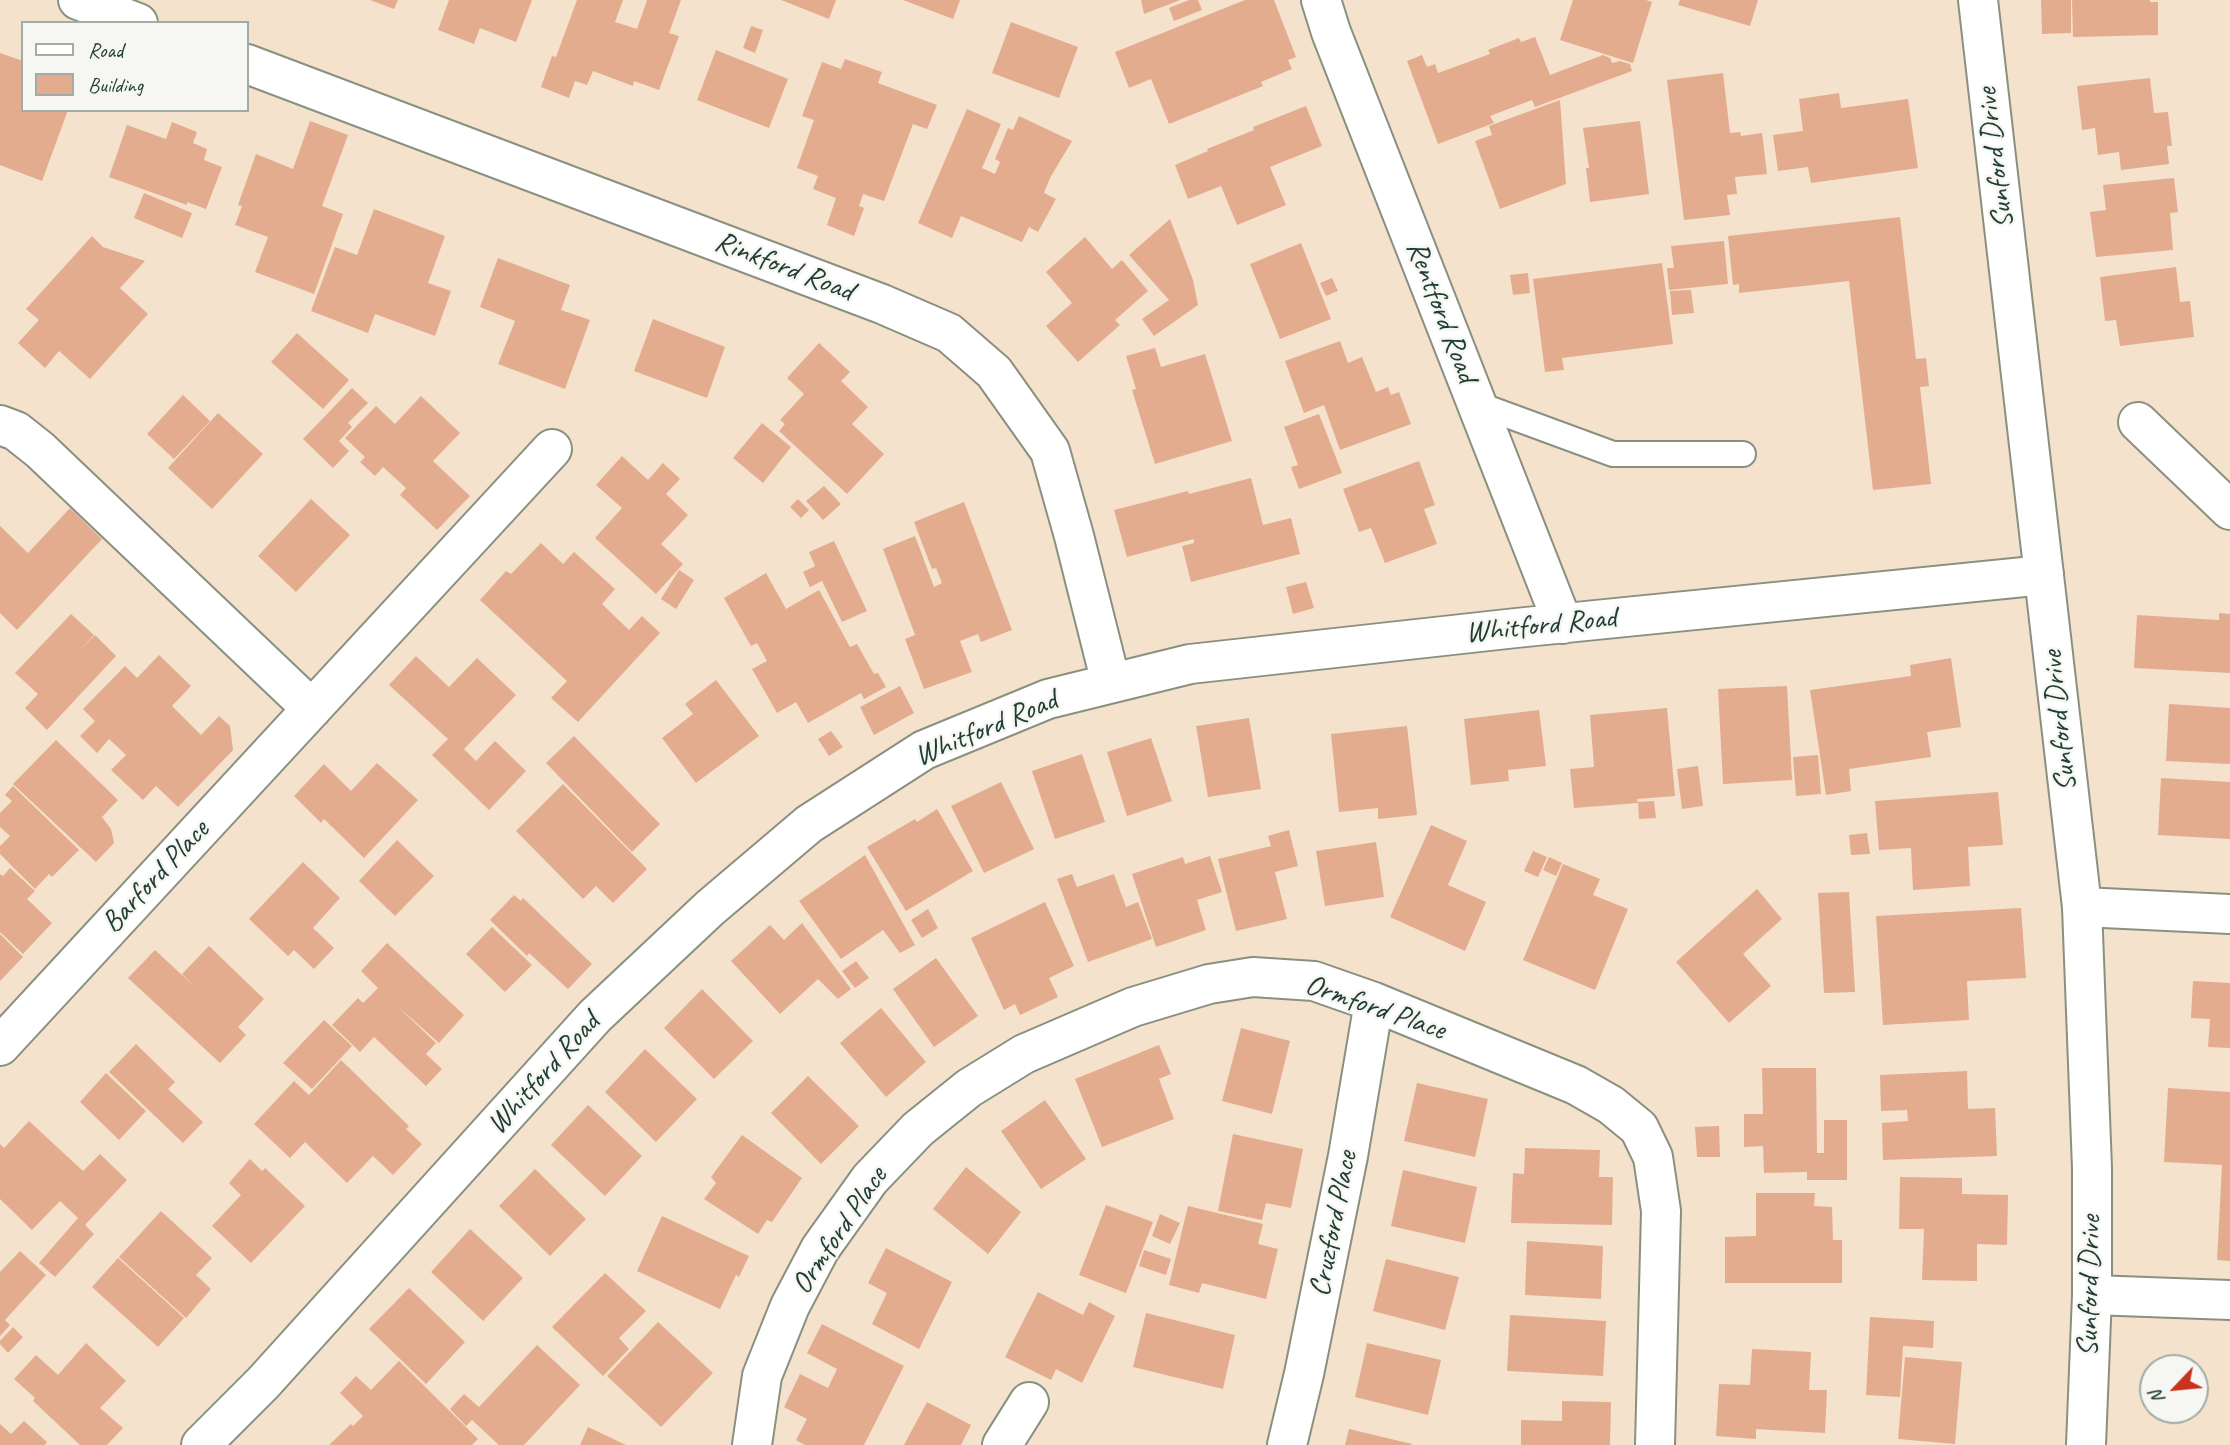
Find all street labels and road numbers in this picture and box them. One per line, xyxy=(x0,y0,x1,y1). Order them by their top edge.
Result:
street label: Sunford Drive xyxy=(1970,86,2022,230)
street label: Rinkford Road xyxy=(710,224,858,310)
street label: Rentford Road xyxy=(1398,236,1484,388)
street label: Whitford Road xyxy=(1464,600,1618,652)
street label: Sunford Drive xyxy=(2035,649,2085,793)
street label: Whitford Road xyxy=(909,683,1063,775)
street label: Barford Place xyxy=(95,813,217,941)
street label: Ormford Place xyxy=(1300,967,1450,1049)
street label: Whitford Road xyxy=(480,1006,608,1142)
street label: Cruzford Place xyxy=(1302,1148,1366,1300)
street label: Ormford Place xyxy=(784,1160,896,1302)
street label: Sunford Drive xyxy=(2071,1215,2109,1357)

